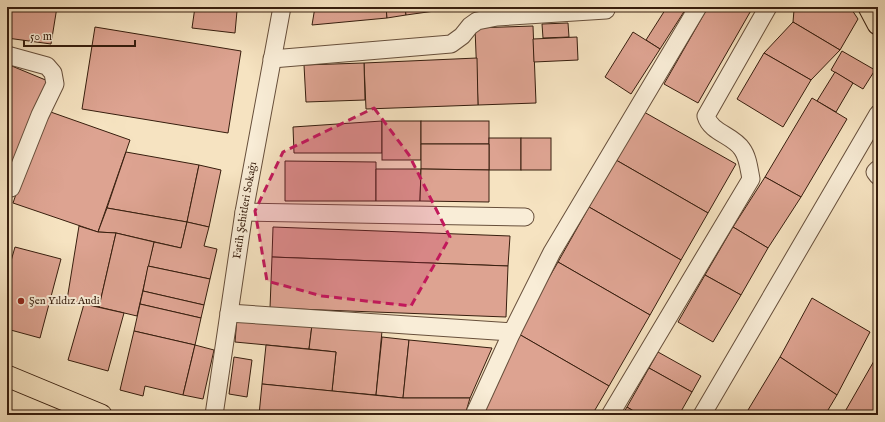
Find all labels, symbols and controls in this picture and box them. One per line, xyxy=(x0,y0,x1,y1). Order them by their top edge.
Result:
scale bar xyxy=(24,22,135,48)
text: 50 m xyxy=(30,29,52,44)
street label: Fatih Şehitleri Sokağı xyxy=(230,161,260,260)
place label: Şen Yıldız Audi xyxy=(29,294,100,308)
marker: Şen Yıldız Audi xyxy=(16,296,26,306)

